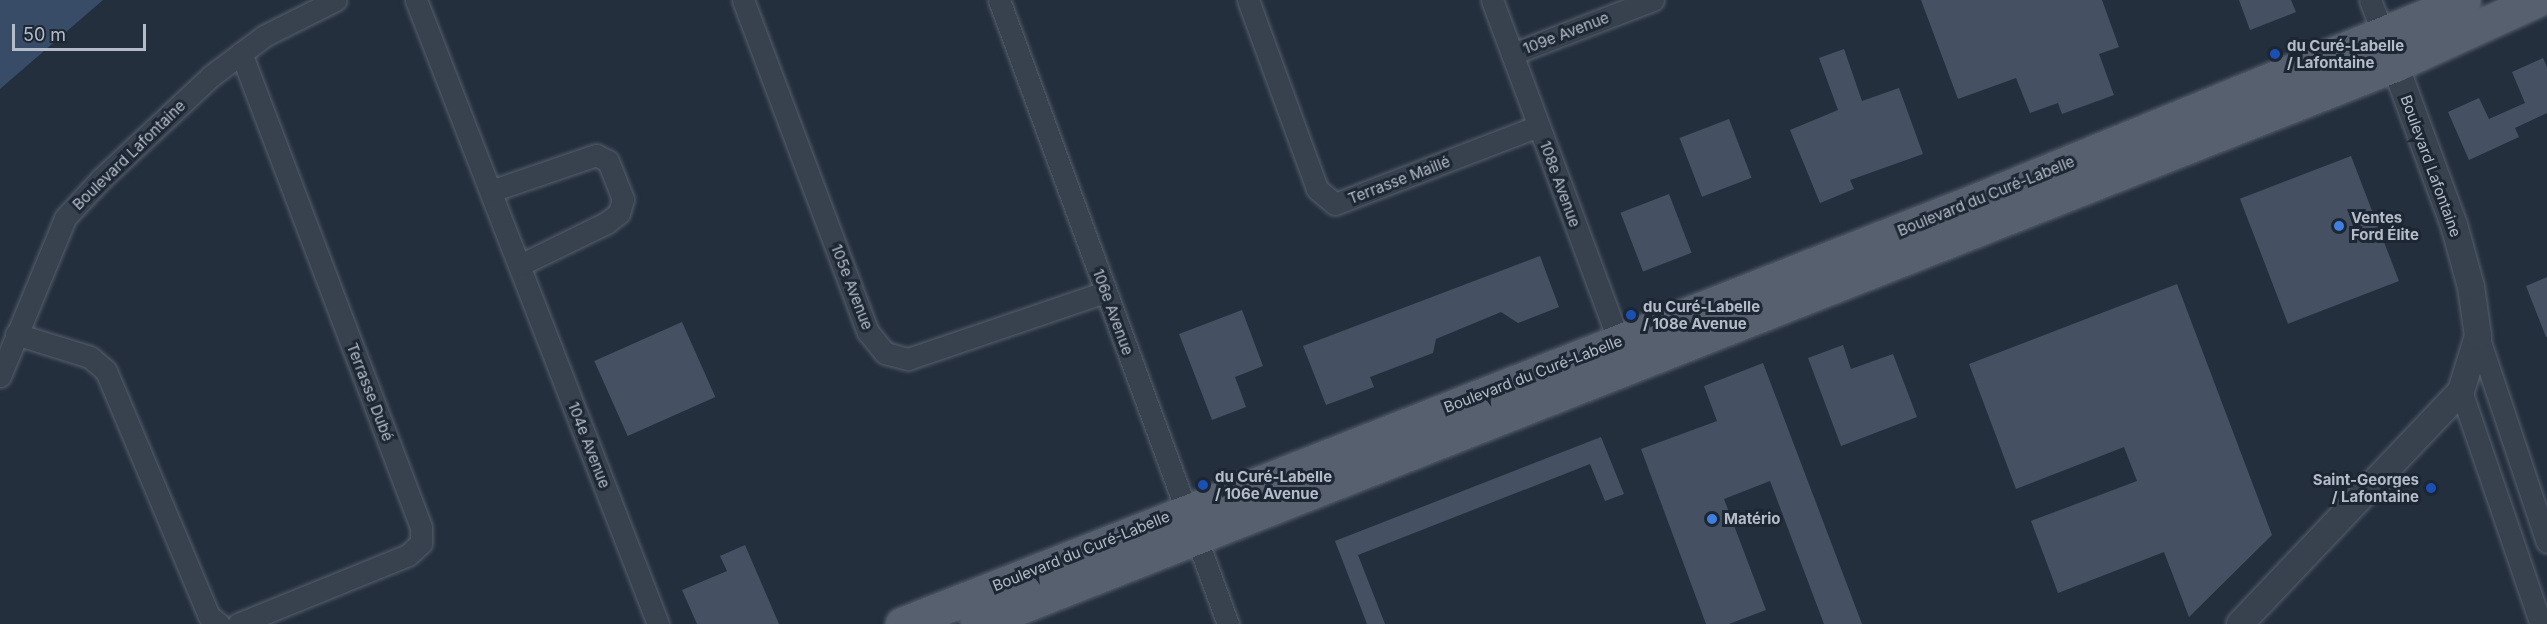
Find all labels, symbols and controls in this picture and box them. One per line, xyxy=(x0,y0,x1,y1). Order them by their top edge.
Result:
street label: 109e Avenue xyxy=(1521,8,1611,58)
scale bar xyxy=(15,12,148,50)
text: 50 m xyxy=(23,24,66,45)
place label: du Curé-Labelle / Lafontaine xyxy=(2287,36,2404,71)
marker: du Curé-Labelle / Lafontaine xyxy=(2268,47,2282,61)
street label: Boulevard Lafontaine xyxy=(2397,93,2465,239)
street label: Boulevard Lafontaine xyxy=(69,96,189,214)
street label: 108e Avenue xyxy=(1536,138,1584,230)
street label: Terrasse Maillé xyxy=(1346,152,1452,208)
street label: Boulevard du Curé-Labelle xyxy=(1895,152,2077,240)
place label: Ventes Ford Élite xyxy=(2351,208,2419,243)
marker: Ventes Ford Élite xyxy=(2332,219,2346,233)
street label: 105e Avenue xyxy=(827,242,877,332)
street label: 106e Avenue xyxy=(1089,266,1137,358)
place label: du Curé-Labelle / 108e Avenue xyxy=(1643,297,1760,332)
marker: du Curé-Labelle / 108e Avenue xyxy=(1624,308,1638,322)
street label: Boulevard du Curé-Labelle xyxy=(1441,332,1625,416)
street label: Terrasse Dubé xyxy=(343,340,397,444)
street label: 104e Avenue xyxy=(564,399,614,491)
place label: du Curé-Labelle / 106e Avenue xyxy=(1215,467,1332,502)
place label: Saint-Georges / Lafontaine xyxy=(2313,470,2419,505)
marker: du Curé-Labelle / 106e Avenue xyxy=(1196,478,1210,492)
marker: Saint-Georges / Lafontaine xyxy=(2424,481,2438,495)
street label: Boulevard du Curé-Labelle xyxy=(990,507,1172,595)
place label: Matério xyxy=(1724,510,1780,528)
marker: Matério xyxy=(1705,512,1719,526)

